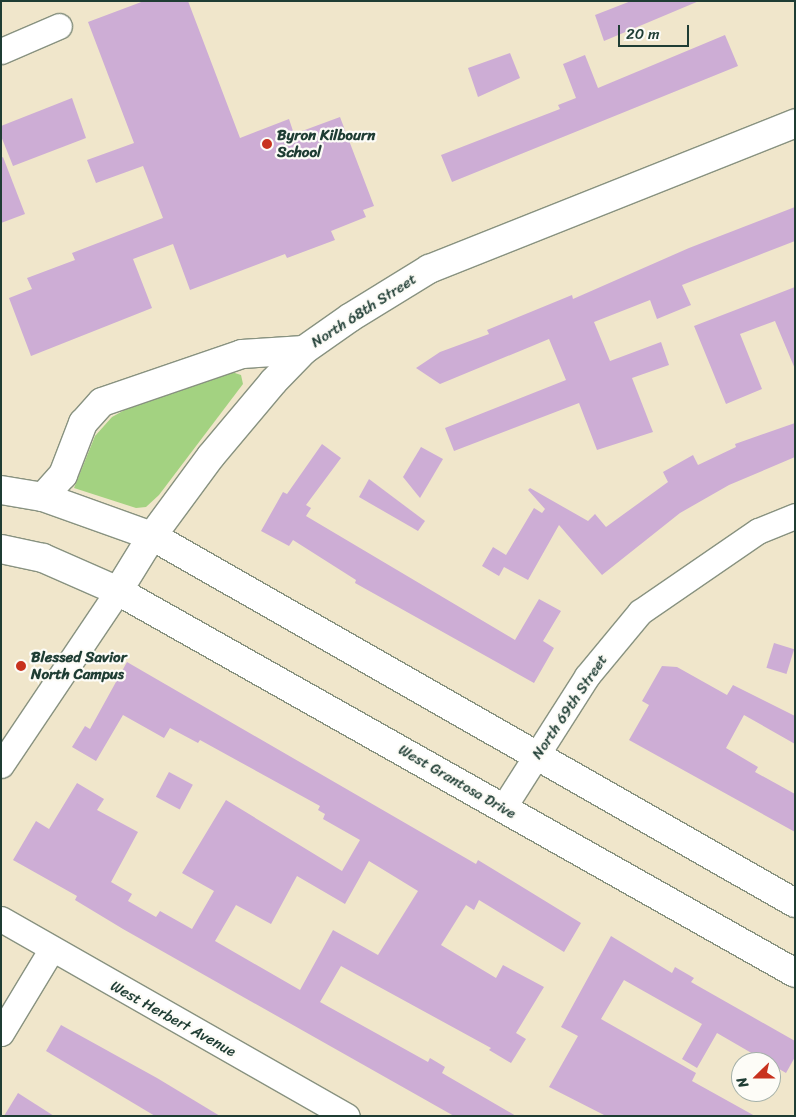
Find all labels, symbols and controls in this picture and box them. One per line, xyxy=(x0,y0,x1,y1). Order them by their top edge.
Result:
scale bar xyxy=(621,15,692,47)
text: 20 m xyxy=(626,21,660,47)
place label: Byron Kilbourn School xyxy=(277,126,376,161)
marker: Byron Kilbourn School xyxy=(261,138,273,150)
street label: North 68th Street xyxy=(308,270,420,352)
place label: Blessed Savior North Campus xyxy=(31,648,127,683)
street label: North 69th Street xyxy=(528,651,612,763)
marker: Blessed Savior North Campus xyxy=(15,660,27,672)
street label: West Grantosa Drive xyxy=(395,741,519,823)
street label: West Herbert Avenue xyxy=(107,977,239,1061)
north arrow xyxy=(731,1052,781,1102)
text: N xyxy=(729,1073,756,1092)

